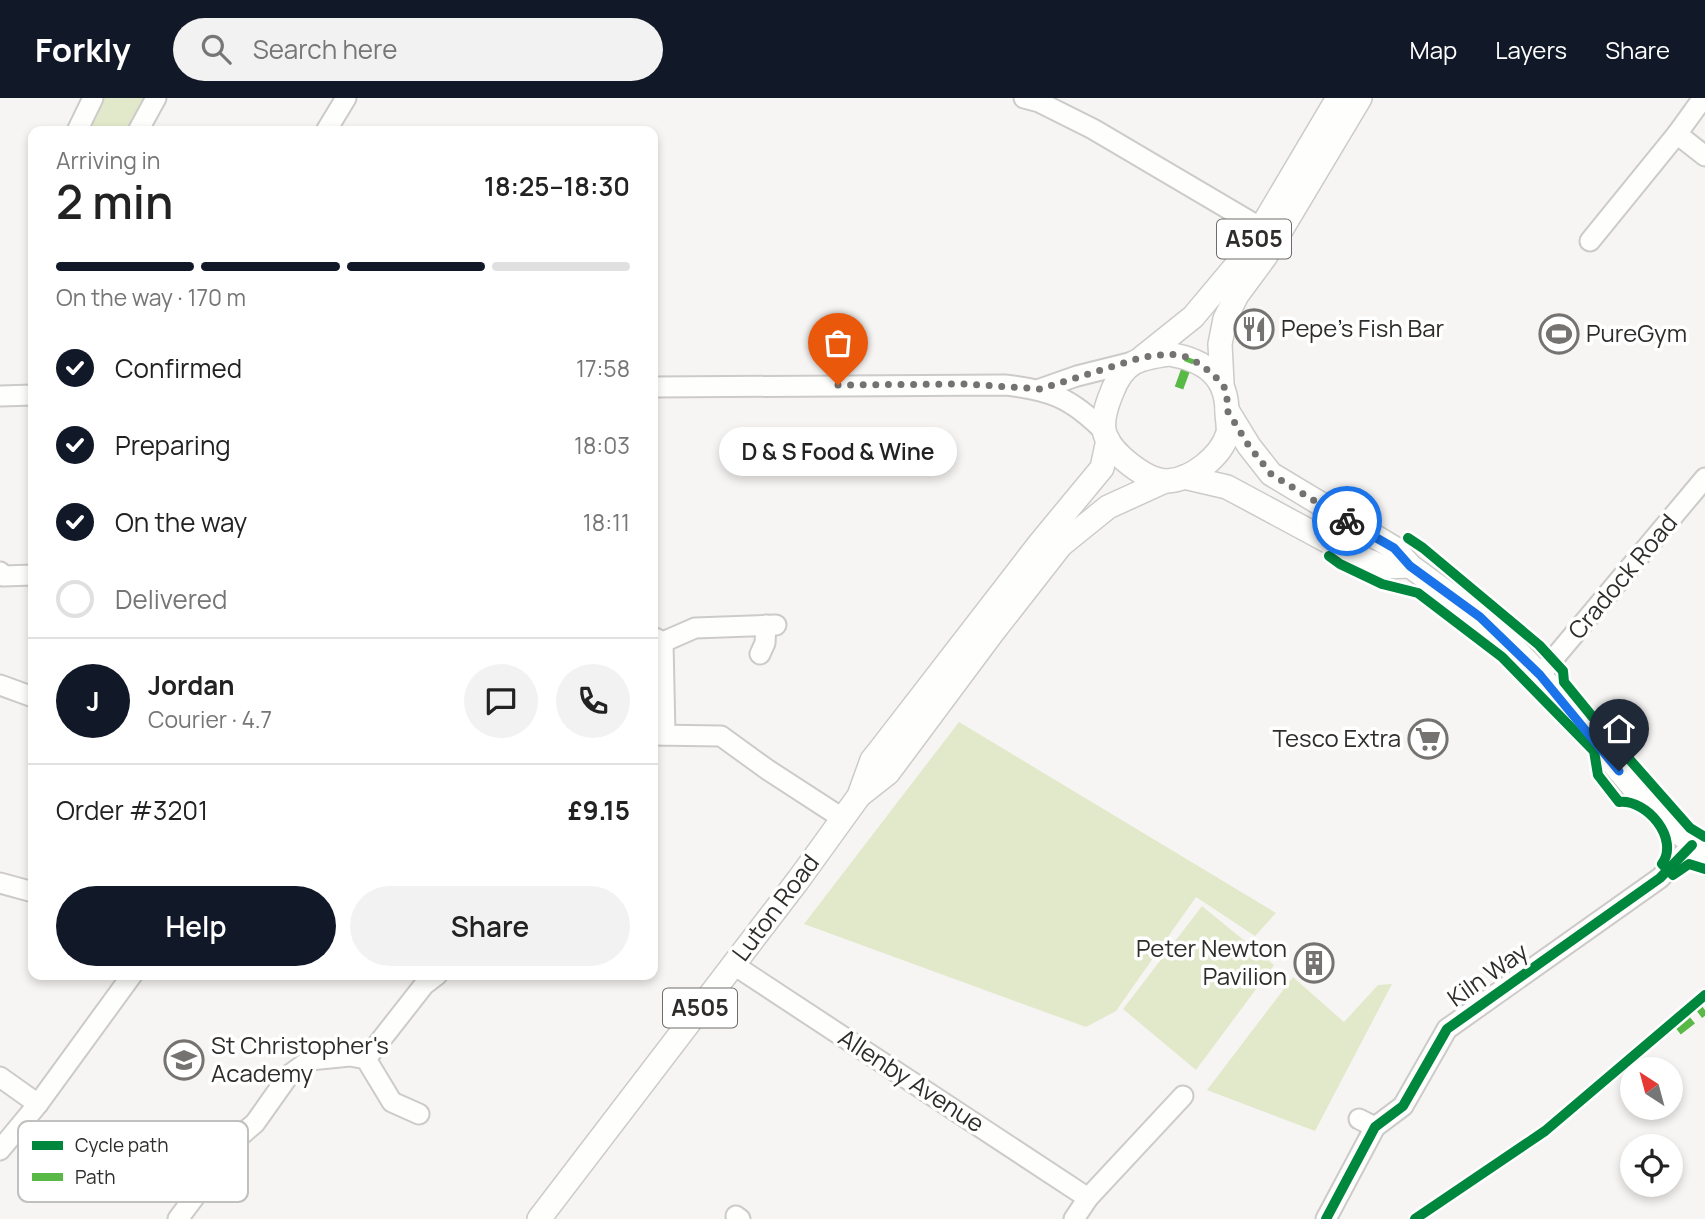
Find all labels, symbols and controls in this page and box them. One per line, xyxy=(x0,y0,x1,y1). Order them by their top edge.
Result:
search box xyxy=(173,18,663,81)
text: Forkly xyxy=(35,27,131,72)
icon: search xyxy=(197,30,235,68)
text: Search here xyxy=(253,31,397,67)
text: Map xyxy=(1410,33,1457,66)
text: Layers xyxy=(1495,33,1567,66)
text: Share xyxy=(1605,33,1670,66)
text: Arriving in xyxy=(56,144,161,176)
text: 18:25–18:30 xyxy=(484,168,630,204)
text: 2 min xyxy=(56,170,173,233)
road number: A505 xyxy=(1217,220,1291,258)
text: On the way · 170 m xyxy=(56,281,246,313)
restaurant icon: Pepe's Fish Bar xyxy=(1233,308,1275,350)
place label: Pepe's Fish Bar xyxy=(1281,311,1445,344)
pin xyxy=(808,313,868,385)
sports icon: PureGym xyxy=(1538,313,1580,355)
place label: PureGym xyxy=(1586,316,1687,349)
icon: bag xyxy=(819,324,857,362)
icon: check xyxy=(56,349,94,387)
text: Confirmed xyxy=(115,350,242,386)
text: 17:58 xyxy=(576,352,630,384)
icon: check xyxy=(56,426,94,464)
text: Preparing xyxy=(115,427,231,463)
callout: D & S Food & Wine xyxy=(719,427,957,476)
text: 18:03 xyxy=(574,429,630,461)
text: D & S Food & Wine xyxy=(741,435,935,467)
courier xyxy=(1312,486,1382,556)
icon: bike xyxy=(1328,502,1366,540)
icon: check xyxy=(56,503,94,541)
text: On the way xyxy=(115,504,247,540)
text: 18:11 xyxy=(583,506,630,538)
street label: Cradock Road xyxy=(1560,506,1684,646)
text: Delivered xyxy=(115,581,227,617)
button: chat xyxy=(464,664,538,738)
button: phone xyxy=(556,664,630,738)
text: Jordan xyxy=(148,667,234,703)
text: J xyxy=(86,683,100,719)
pin xyxy=(1589,699,1649,771)
text: Courier · 4.7 xyxy=(148,703,272,735)
icon: home xyxy=(1600,710,1638,748)
supermarket icon: Tesco Extra xyxy=(1407,718,1449,760)
place label: Tesco Extra xyxy=(1273,721,1401,754)
text: Order #3201 xyxy=(56,792,208,828)
text: £9.15 xyxy=(568,792,630,828)
street label: Luton Road xyxy=(724,847,826,967)
button: Help xyxy=(56,886,336,966)
button: Share xyxy=(350,886,630,966)
place label: Peter Newton Pavilion xyxy=(1136,931,1287,992)
street label: Kiln Way xyxy=(1440,934,1534,1013)
building icon: Peter Newton Pavilion xyxy=(1293,942,1335,984)
road number: A505 xyxy=(663,988,737,1028)
street label: Allenby Avenue xyxy=(833,1020,991,1139)
place label: St Christopher's Academy xyxy=(211,1028,389,1089)
school or university icon: St Christopher's Academy xyxy=(163,1039,205,1081)
north arrow xyxy=(1620,1057,1684,1120)
map controls xyxy=(1620,1057,1683,1197)
legend xyxy=(18,1121,248,1202)
text: Cycle path xyxy=(75,1132,169,1158)
button: locate xyxy=(1620,1134,1683,1197)
text: Path xyxy=(75,1164,115,1190)

